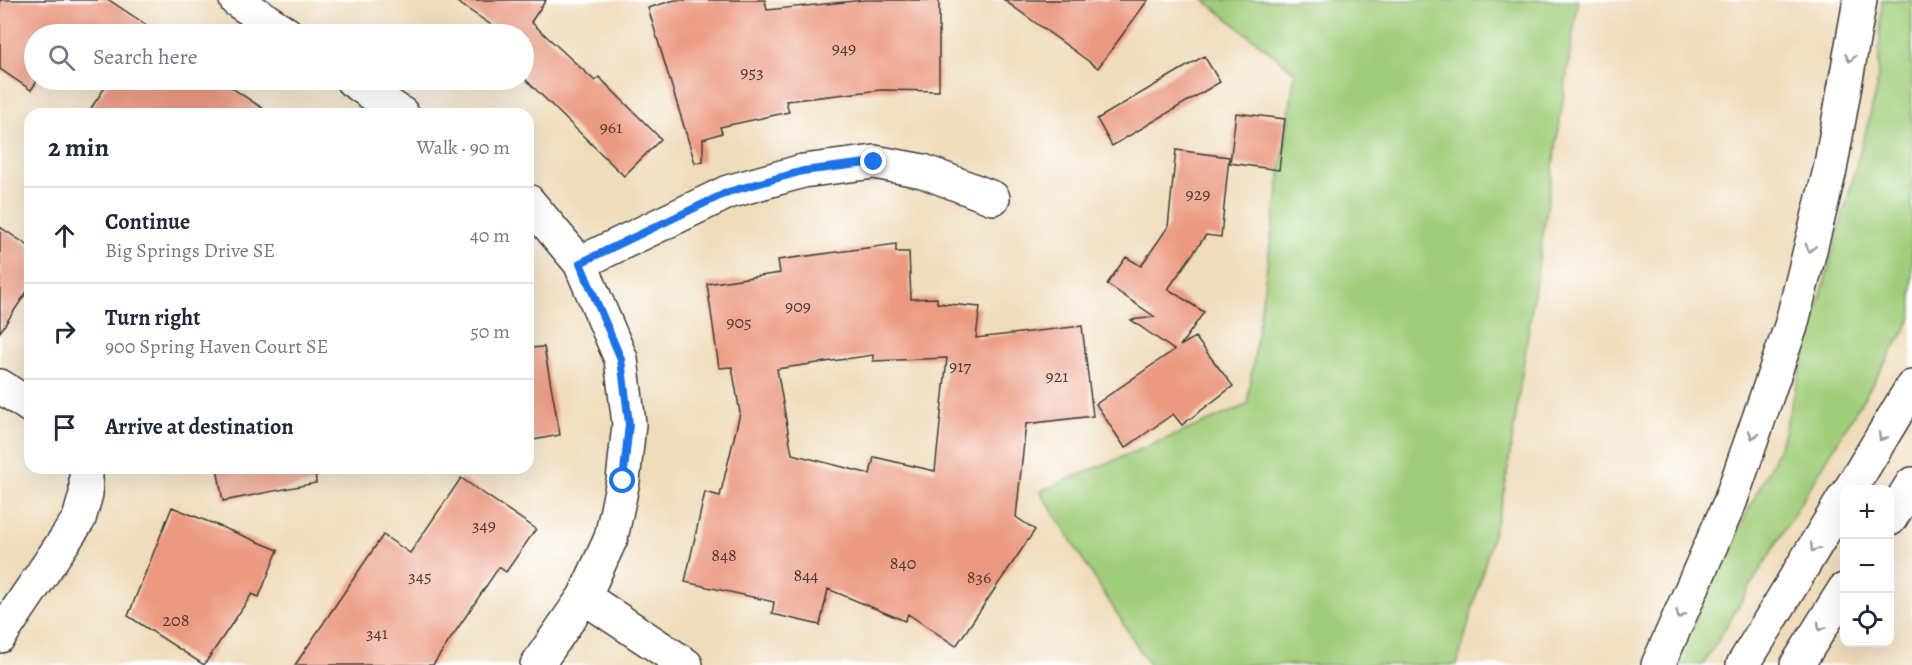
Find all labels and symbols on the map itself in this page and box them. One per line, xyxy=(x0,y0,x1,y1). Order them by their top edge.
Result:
house number: 949 xyxy=(832,36,856,60)
one-way arrow xyxy=(1844,52,1857,62)
house number: 953 xyxy=(740,60,764,84)
house number: 961 xyxy=(600,115,622,139)
route end xyxy=(860,148,886,174)
house number: 929 xyxy=(1186,182,1210,206)
one-way arrow xyxy=(1805,243,1818,253)
house number: 909 xyxy=(785,294,811,318)
house number: 905 xyxy=(726,310,752,334)
house number: 917 xyxy=(949,354,971,378)
house number: 921 xyxy=(1046,364,1068,388)
one-way arrow xyxy=(1748,429,1761,440)
one-way arrow xyxy=(1877,431,1889,441)
route start xyxy=(609,467,635,493)
house number: 349 xyxy=(472,513,496,537)
one-way arrow xyxy=(1810,542,1822,552)
house number: 848 xyxy=(711,543,737,567)
house number: 840 xyxy=(890,551,916,575)
house number: 844 xyxy=(793,563,819,587)
house number: 345 xyxy=(408,564,432,588)
house number: 836 xyxy=(967,565,991,589)
house number: 208 xyxy=(163,608,189,632)
one-way arrow xyxy=(1676,609,1688,620)
house number: 341 xyxy=(366,621,388,645)
one-way arrow xyxy=(1816,621,1828,631)

